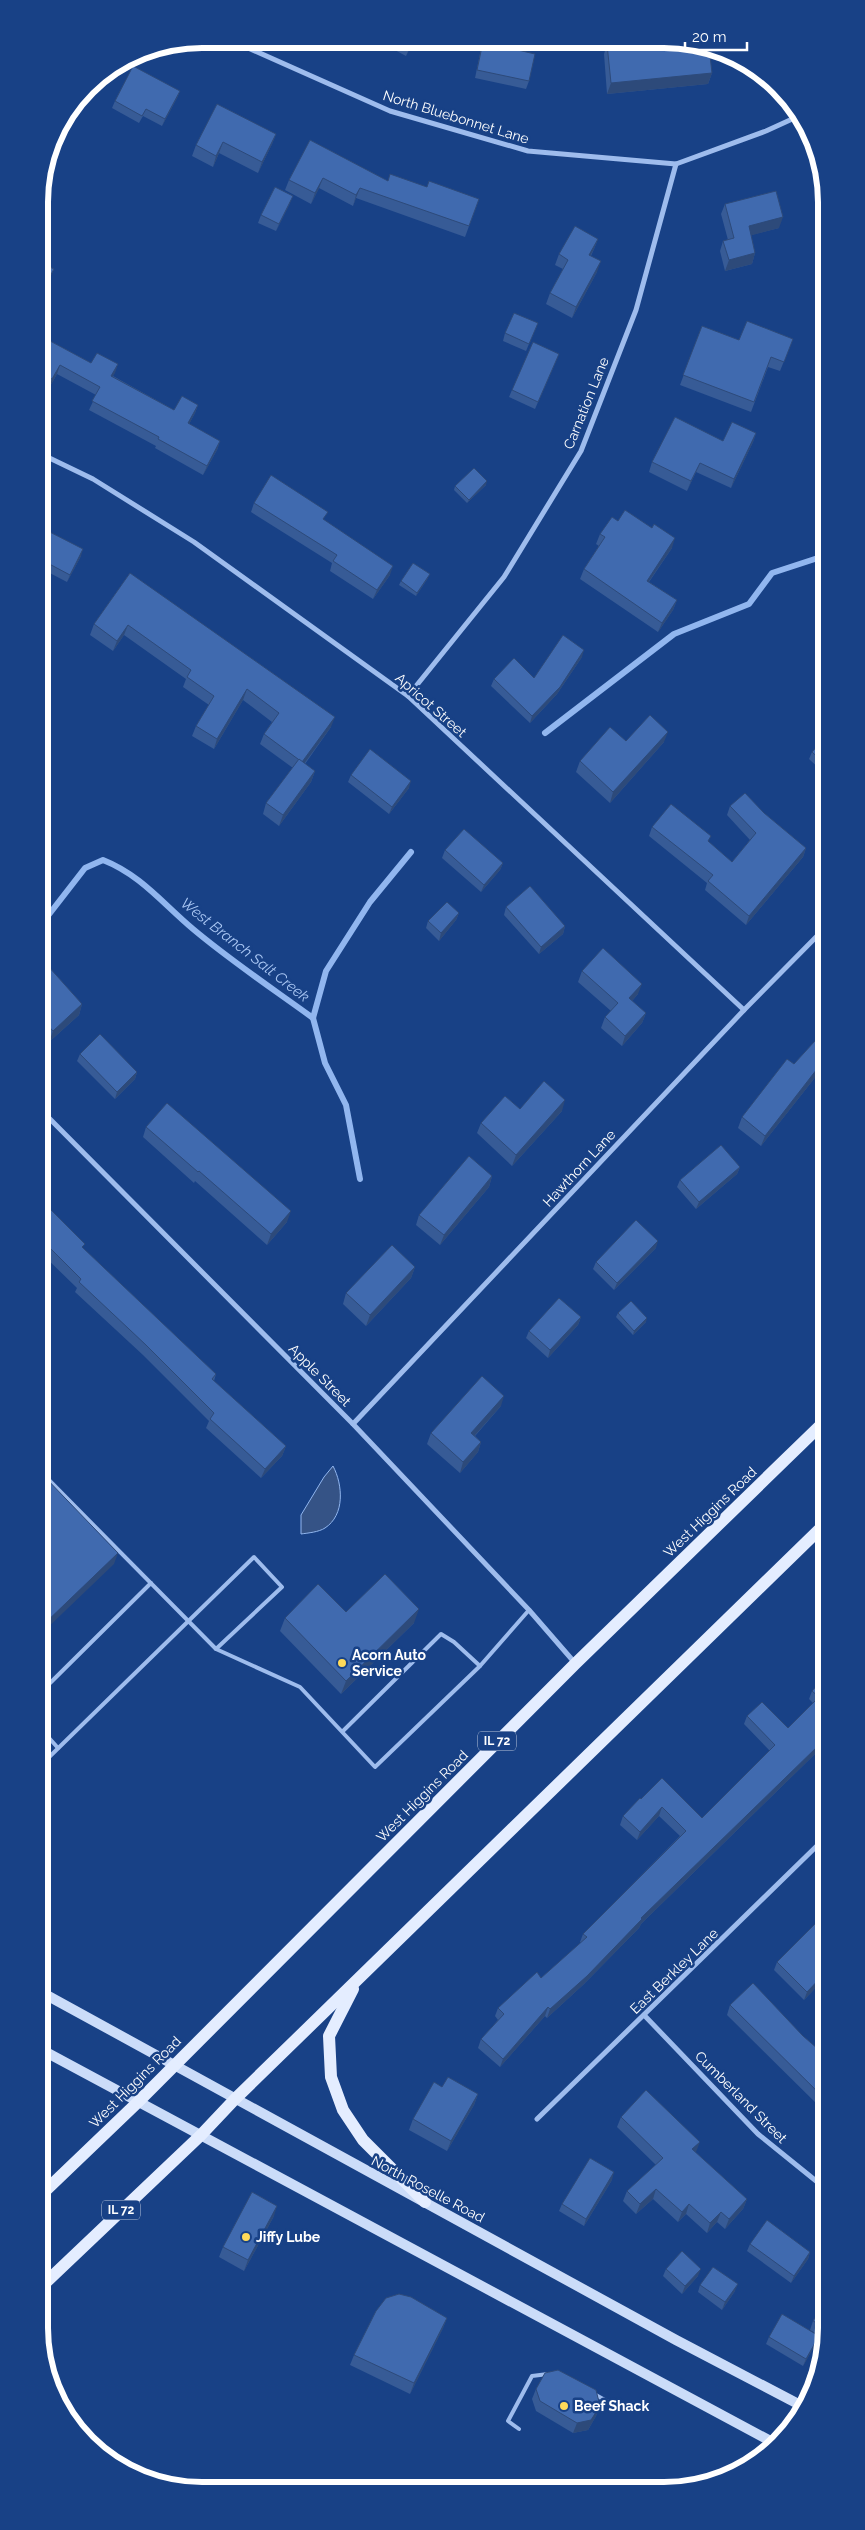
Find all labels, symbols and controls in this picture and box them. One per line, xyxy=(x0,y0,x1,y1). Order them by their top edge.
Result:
scale bar xyxy=(685,20,748,52)
text: 20 m xyxy=(692,28,727,46)
street label: North Bluebonnet Lane xyxy=(381,87,531,147)
street label: Carnation Lane xyxy=(560,355,612,451)
street label: Apricot Street xyxy=(392,670,470,740)
water label: West Branch Salt Creek xyxy=(177,894,313,1006)
street label: Hawthorn Lane xyxy=(539,1126,619,1210)
street label: Apple Street xyxy=(286,1341,355,1410)
street label: West Higgins Road xyxy=(660,1464,760,1560)
place label: Acorn Auto Service xyxy=(352,1647,426,1679)
marker: Acorn Auto Service xyxy=(336,1657,348,1669)
road number: IL 72 xyxy=(478,1732,516,1750)
street label: West Higgins Road xyxy=(373,1747,471,1845)
street label: East Berkley Lane xyxy=(627,1925,721,2017)
street label: West Higgins Road xyxy=(86,2033,184,2131)
street label: Cumberland Street xyxy=(692,2048,790,2146)
street label: North Roselle Road xyxy=(369,2152,487,2226)
road number: IL 72 xyxy=(102,2200,140,2220)
place label: Jiffy Lube xyxy=(256,2229,321,2245)
marker: Jiffy Lube xyxy=(240,2231,252,2243)
place label: Beef Shack xyxy=(574,2398,649,2414)
marker: Beef Shack xyxy=(558,2400,570,2412)

